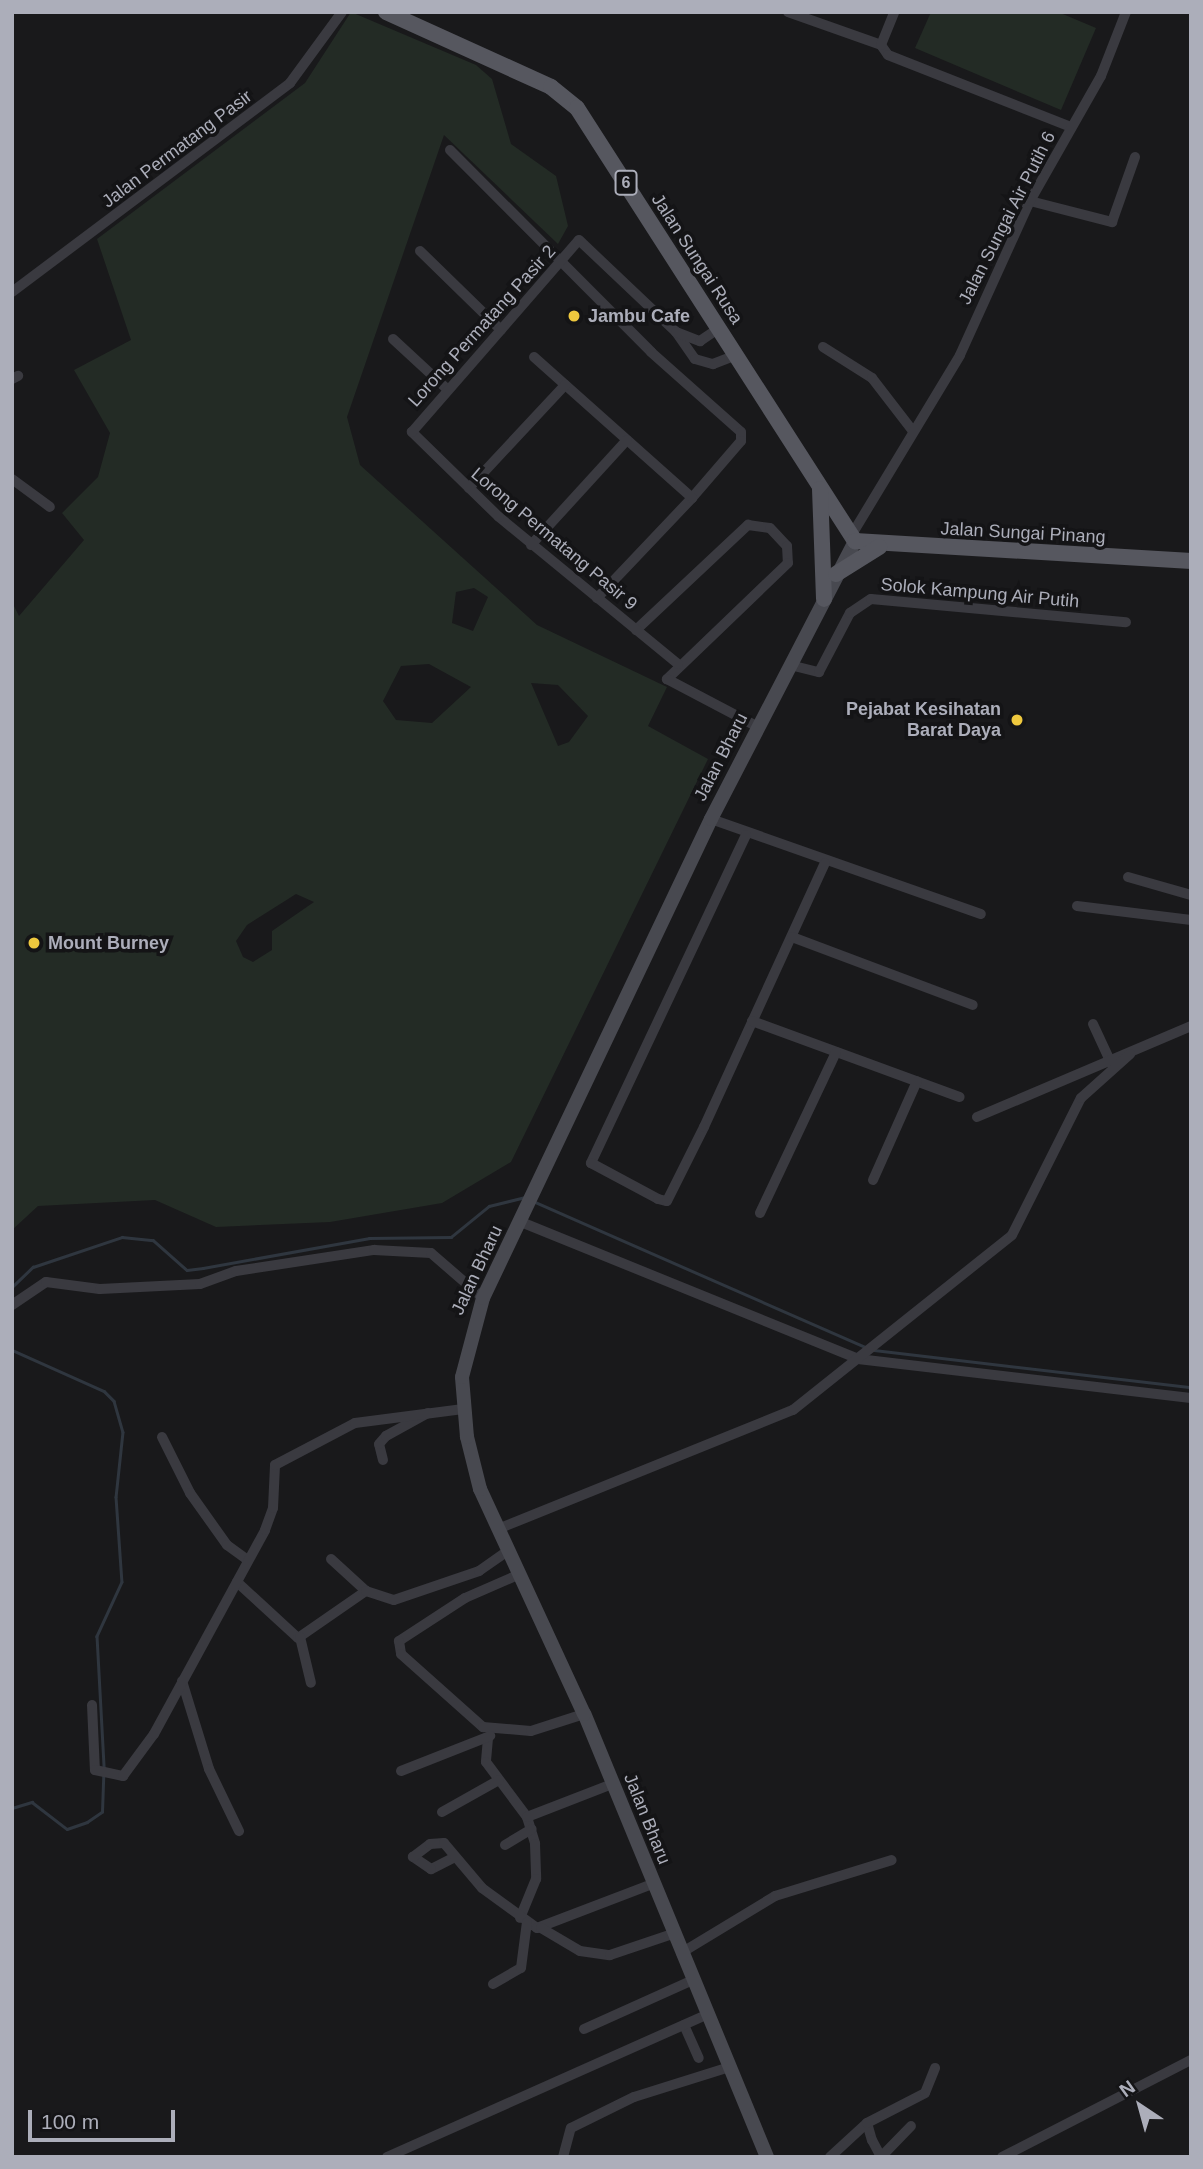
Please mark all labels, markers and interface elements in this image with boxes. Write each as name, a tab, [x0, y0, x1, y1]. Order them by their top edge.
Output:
street label: Jalan Permatang Pasir	[98, 86, 256, 212]
street label: Jalan Sungai Air Putih 6	[954, 128, 1060, 308]
road number: 6	[614, 170, 638, 196]
street label: Jalan Sungai Rusa	[647, 190, 747, 328]
street label: Lorong Permatang Pasir 2	[404, 241, 560, 411]
place label: Jambu Cafe	[588, 305, 690, 327]
marker: Jambu Cafe	[566, 308, 582, 324]
street label: Lorong Permatang Pasir 9	[467, 463, 641, 615]
street label: Jalan Sungai Pinang	[940, 518, 1106, 548]
street label: Solok Kampung Air Putih	[879, 574, 1081, 612]
place label: Pejabat Kesihatan Barat Daya	[846, 699, 1001, 742]
street label: Jalan Bharu	[690, 709, 752, 805]
marker: Pejabat Kesihatan Barat Daya	[1007, 710, 1027, 730]
place label: Mount Burney	[48, 932, 169, 954]
marker: Mount Burney	[26, 935, 42, 951]
street label: Jalan Bharu	[447, 1222, 507, 1318]
street label: Jalan Bharu	[619, 1770, 675, 1868]
north arrow	[1105, 2071, 1175, 2141]
text: N	[1116, 2076, 1139, 2101]
scale bar	[32, 2096, 178, 2140]
text: 100 m	[41, 2110, 99, 2133]

